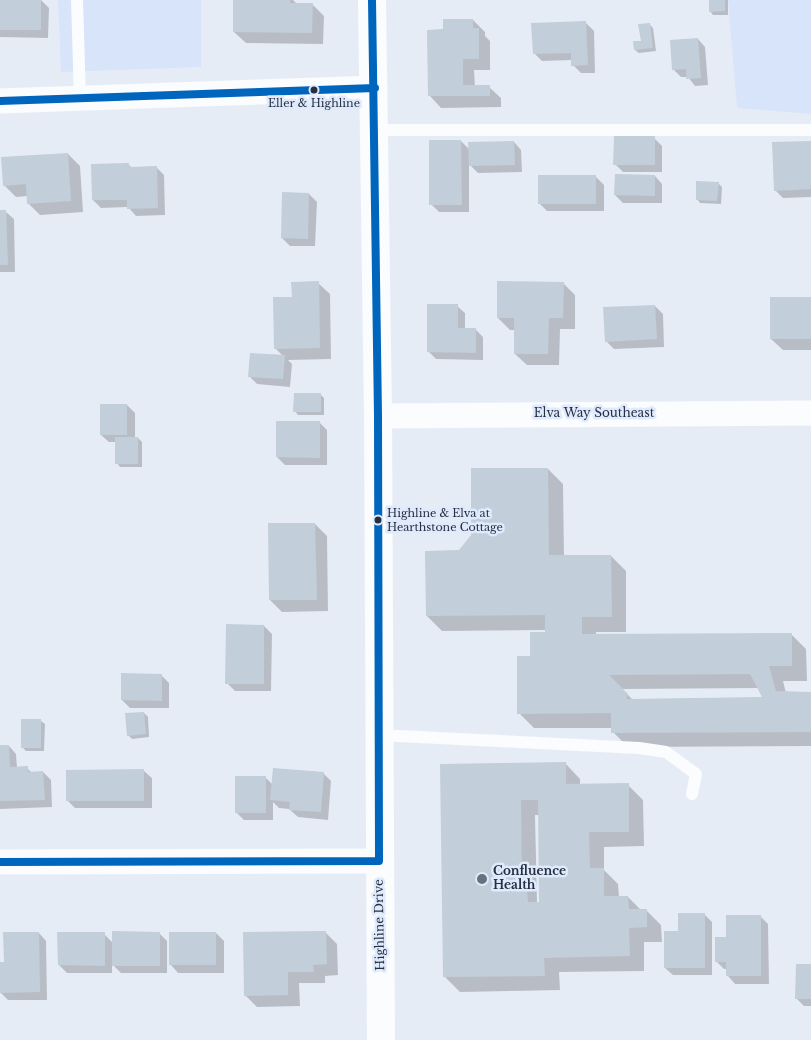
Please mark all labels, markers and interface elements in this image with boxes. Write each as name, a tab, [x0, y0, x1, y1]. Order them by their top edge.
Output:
marker: Eller & Highline	[309, 85, 319, 95]
place label: Eller & Highline	[268, 97, 360, 111]
street label: Elva Way Southeast	[534, 407, 654, 421]
place label: Highline & Elva at Hearthstone Cottage	[387, 507, 503, 533]
marker: Highline & Elva at Hearthstone Cottage	[373, 515, 383, 525]
place label: Confluence Health	[493, 865, 566, 893]
marker: Confluence Health	[475, 872, 489, 886]
street label: Highline Drive	[372, 879, 388, 971]

